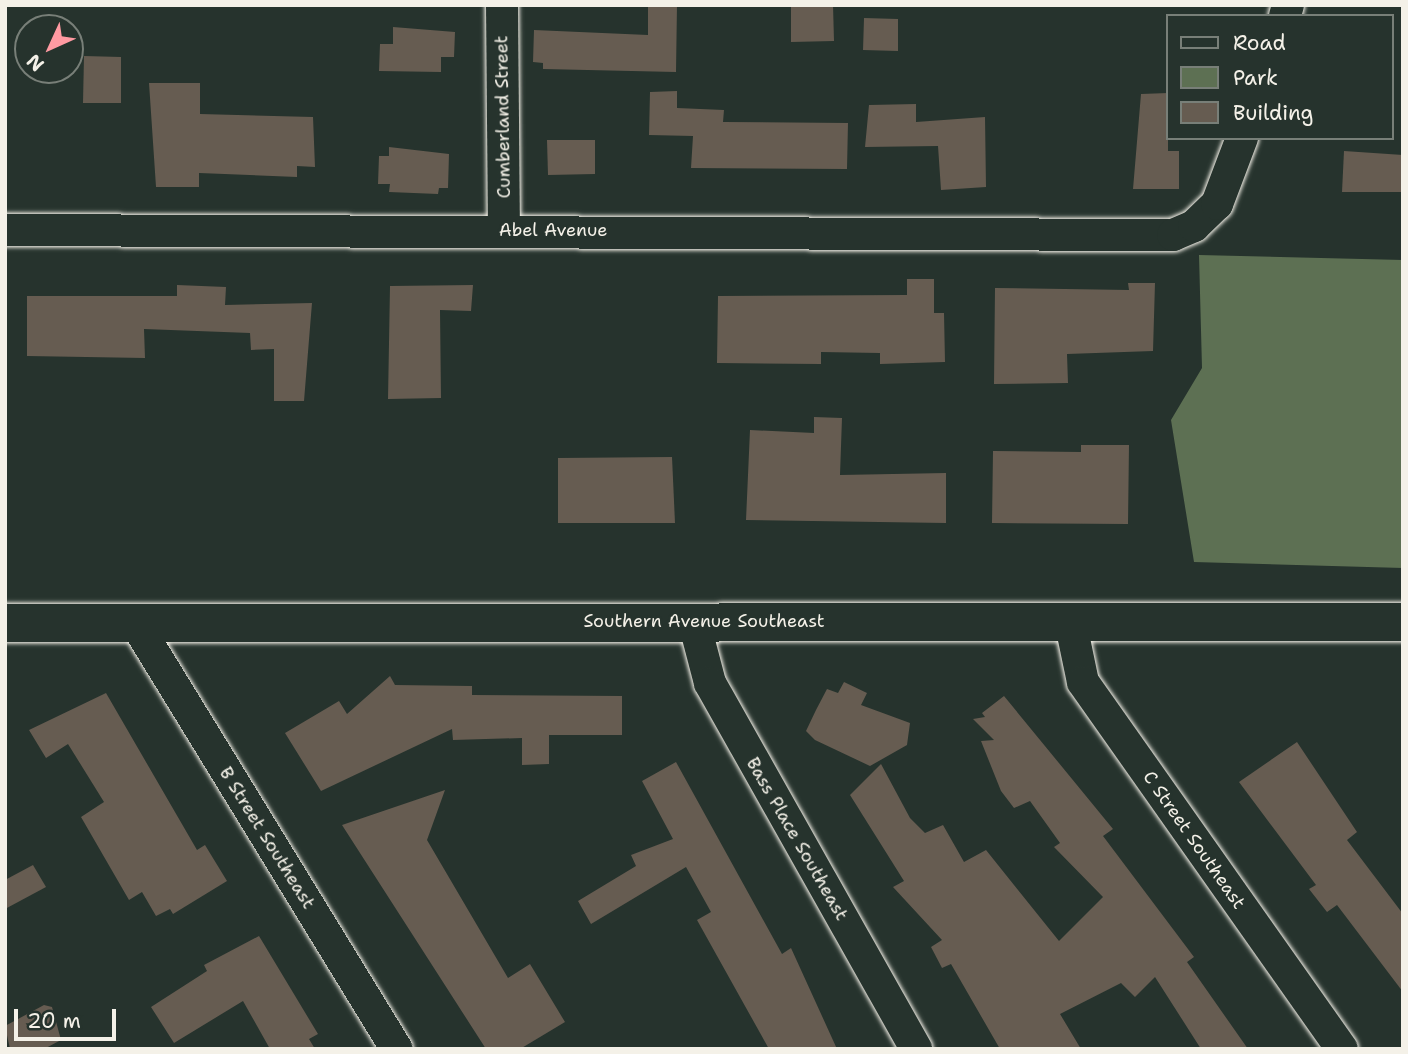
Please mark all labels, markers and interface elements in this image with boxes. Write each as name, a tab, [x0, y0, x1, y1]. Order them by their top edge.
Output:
north arrow	[14, 14, 84, 84]
legend	[1166, 14, 1394, 140]
text: Road	[1233, 29, 1286, 57]
street label: Cumberland Street	[491, 35, 515, 199]
text: N	[21, 49, 49, 77]
text: Park	[1233, 64, 1278, 92]
text: Building	[1233, 99, 1313, 127]
street label: Abel Avenue	[499, 219, 607, 241]
street label: Southern Avenue Southeast	[583, 610, 825, 632]
street label: Bass Place Southeast	[742, 754, 852, 924]
street label: B Street Southeast	[215, 763, 319, 913]
street label: C Street Southeast	[1138, 767, 1250, 913]
scale bar	[18, 995, 119, 1038]
text: 20 m	[27, 1007, 81, 1035]

